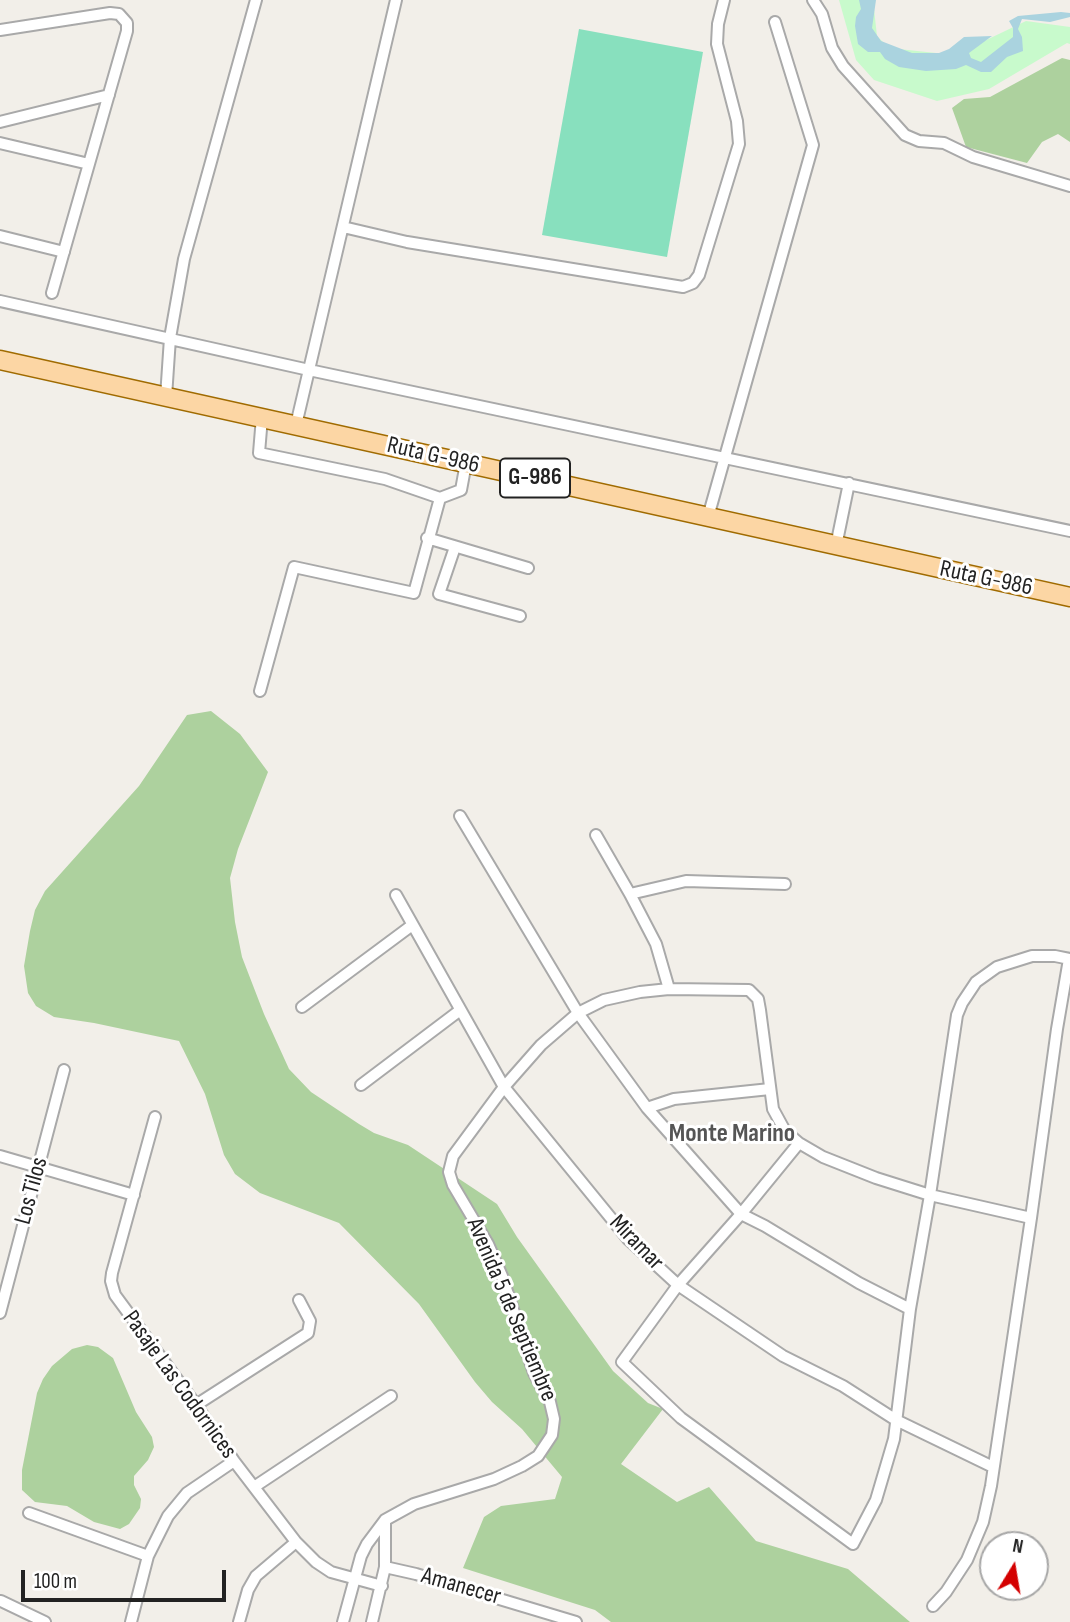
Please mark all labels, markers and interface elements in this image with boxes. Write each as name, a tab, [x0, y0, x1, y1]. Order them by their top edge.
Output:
street label: Ruta G-986	[384, 431, 482, 481]
road number: G-986	[500, 458, 570, 498]
street label: Ruta G-986	[937, 555, 1035, 603]
district label: Monte Marino	[669, 1118, 795, 1150]
street label: Los Tilos	[9, 1154, 55, 1228]
street label: Miramar	[603, 1209, 669, 1277]
street label: Avenida 5 de Septiembre	[459, 1214, 563, 1406]
street label: Pasaje Las Codornices	[116, 1305, 242, 1465]
north arrow	[979, 1531, 1049, 1601]
text: N	[1011, 1535, 1025, 1559]
scale bar	[24, 1556, 229, 1600]
street label: Amanecer	[418, 1562, 504, 1612]
text: 100 m	[34, 1569, 77, 1594]

